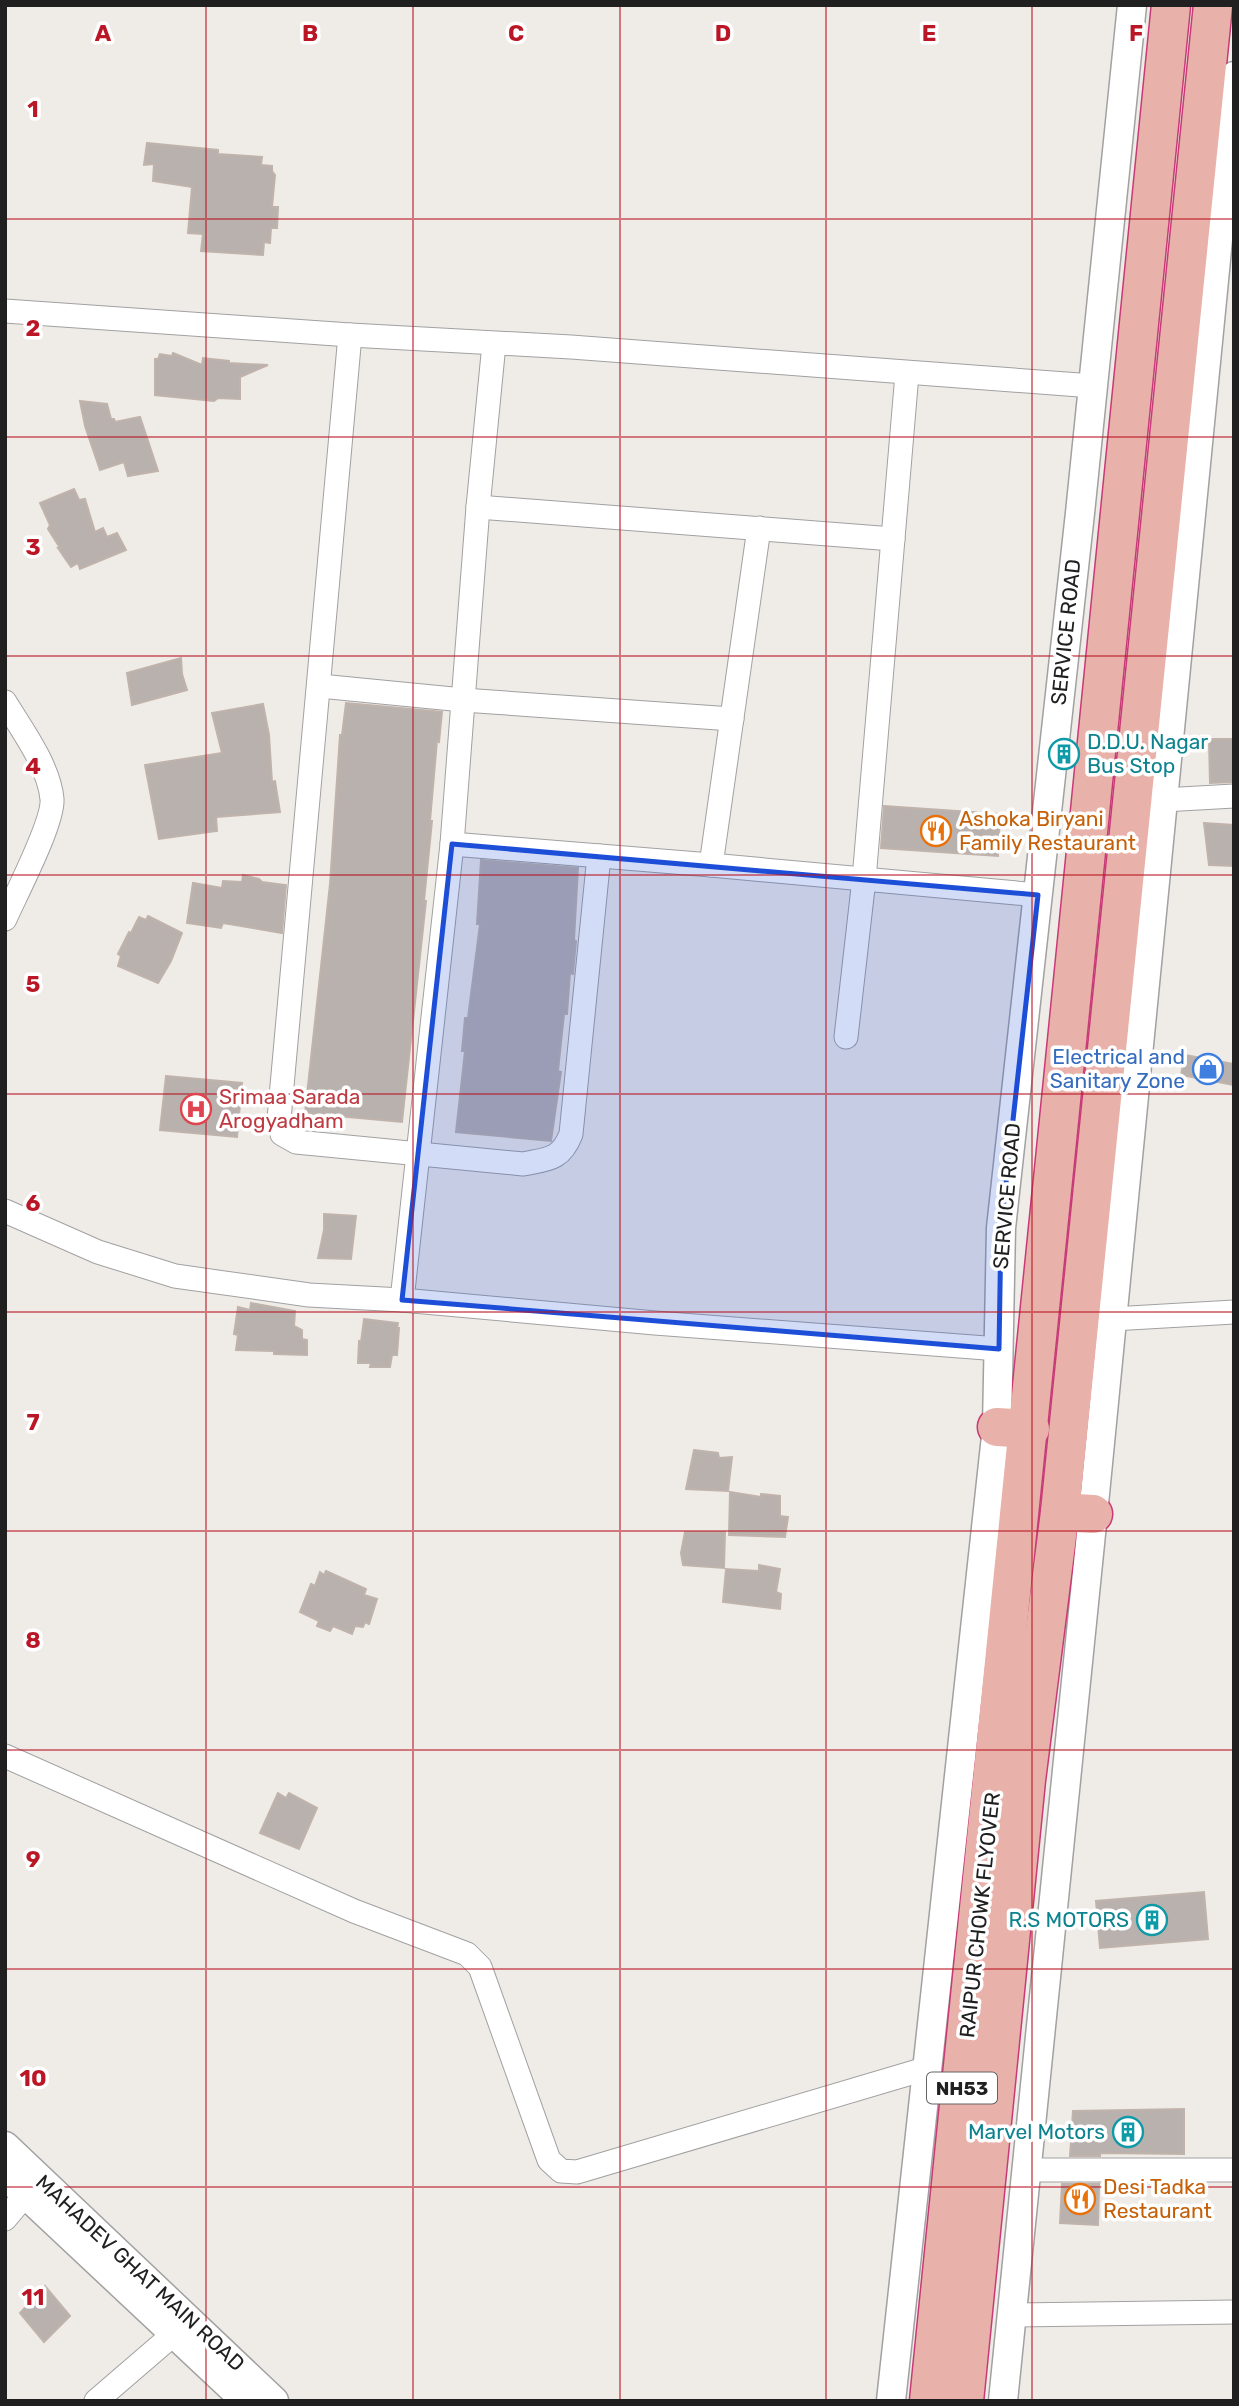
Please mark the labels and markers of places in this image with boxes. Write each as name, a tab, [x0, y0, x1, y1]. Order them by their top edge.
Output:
place label: D.D.U. Nagar Bus Stop	[1087, 729, 1208, 778]
building icon: D.D.U. Nagar Bus Stop	[1047, 737, 1081, 771]
place label: Ashoka Biryani Family Restaurant	[959, 806, 1136, 855]
restaurant icon: Ashoka Biryani Family Restaurant	[919, 814, 953, 848]
place label: Electrical and Sanitary Zone	[1050, 1044, 1185, 1093]
shop icon: Electrical and Sanitary Zone	[1191, 1052, 1225, 1086]
place label: Srimaa Sarada Arogyadham	[219, 1084, 360, 1133]
hospital icon: Srimaa Sarada Arogyadham	[179, 1092, 213, 1126]
building icon: R.S MOTORS	[1135, 1903, 1169, 1937]
place label: R.S MOTORS	[1008, 1907, 1129, 1932]
building icon: Marvel Motors	[1111, 2115, 1145, 2149]
place label: Marvel Motors	[968, 2119, 1105, 2144]
place label: Desi Tadka Restaurant	[1103, 2174, 1212, 2223]
restaurant icon: Desi Tadka Restaurant	[1063, 2182, 1097, 2216]

